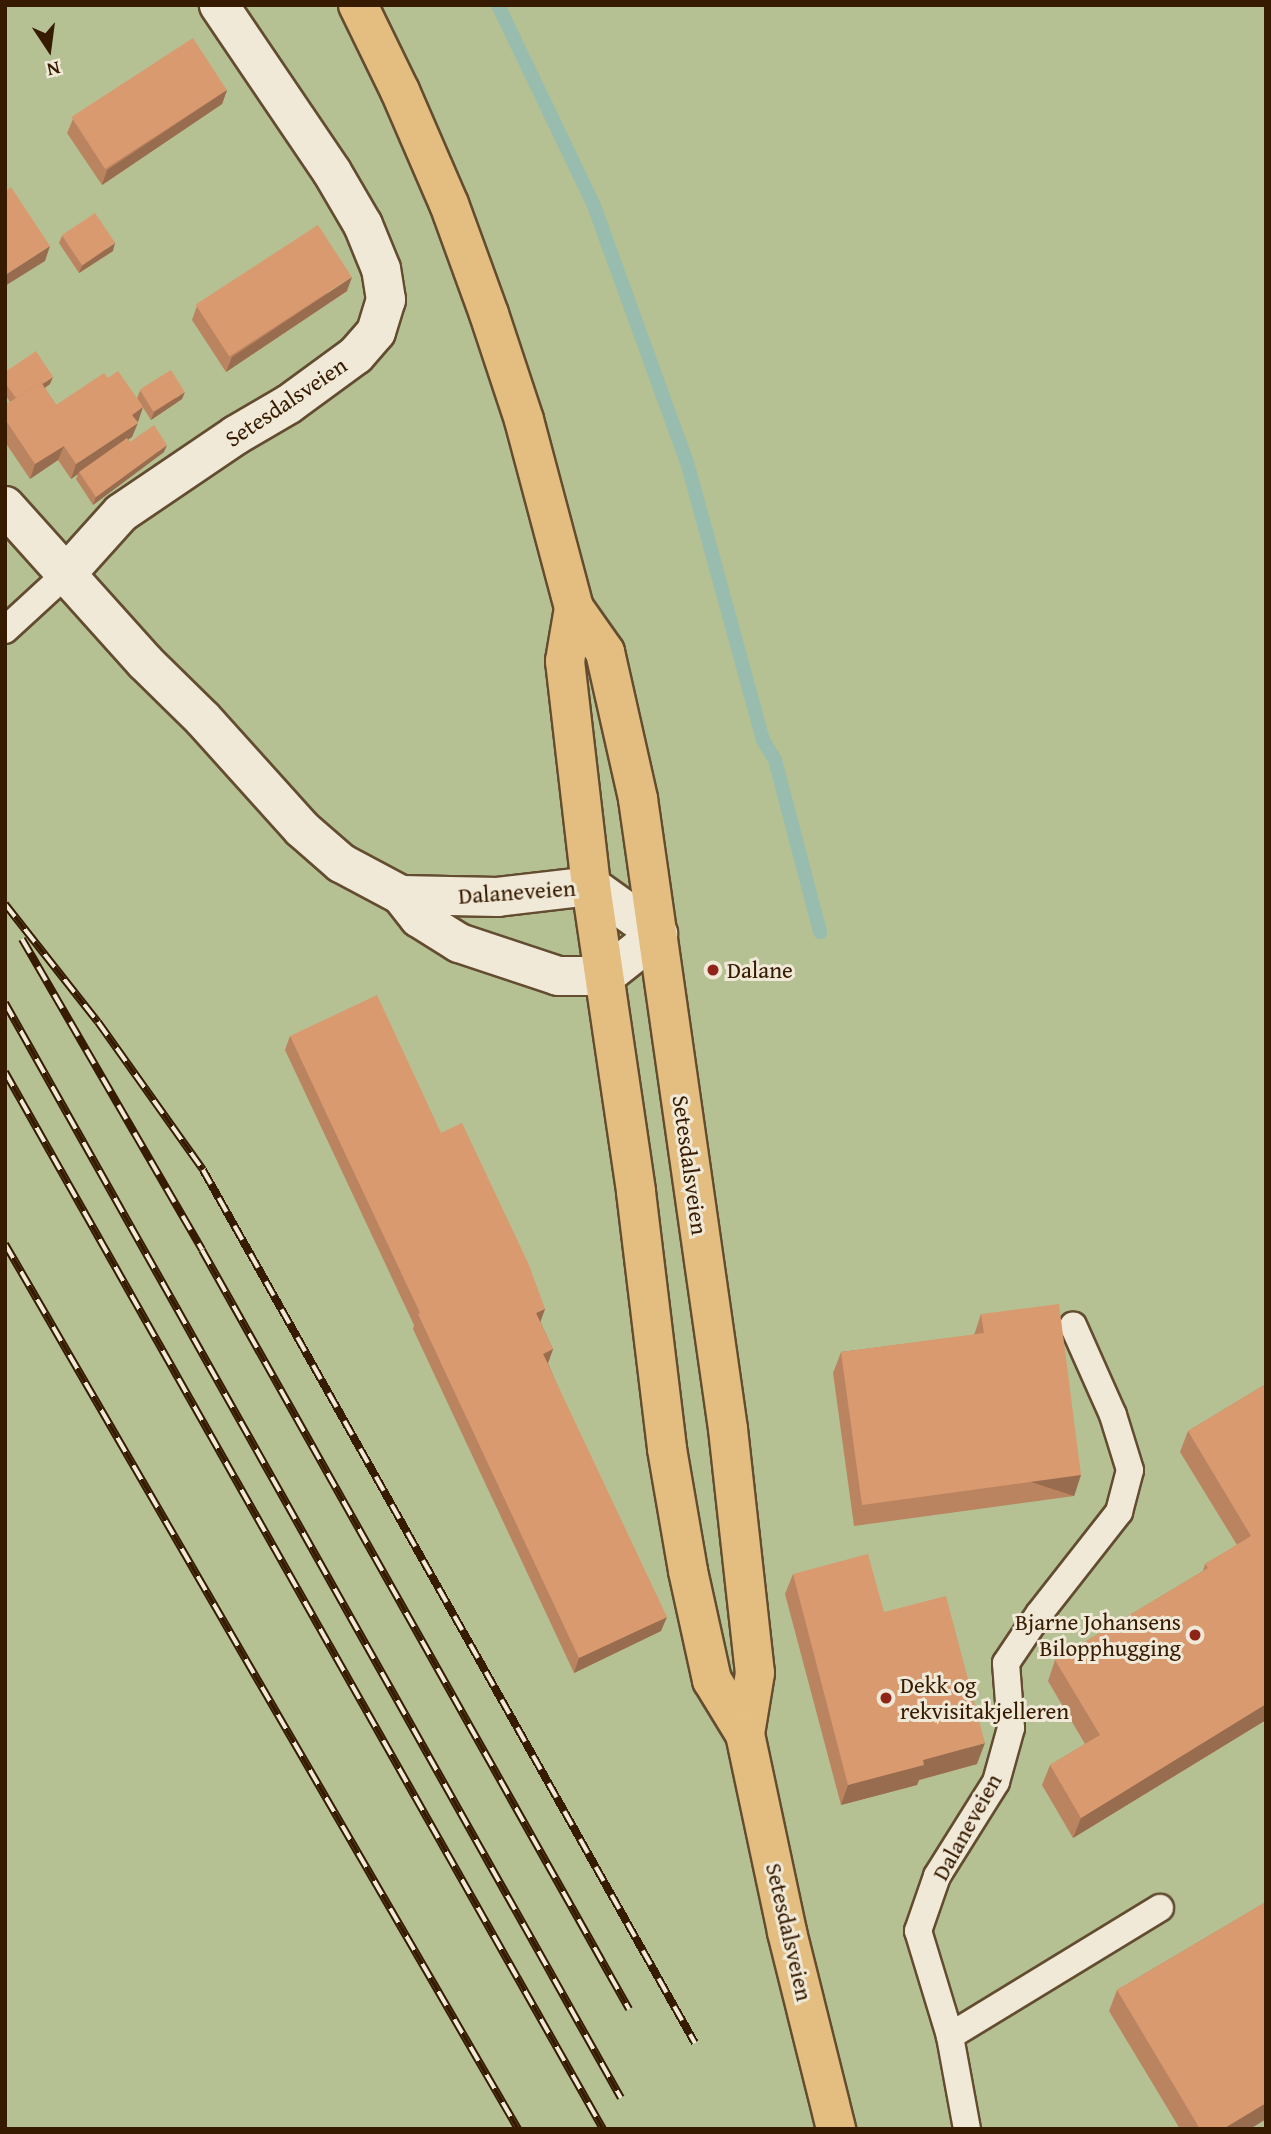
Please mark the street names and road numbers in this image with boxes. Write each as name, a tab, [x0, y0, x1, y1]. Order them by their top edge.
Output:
street label: Setesdalsveien	[220, 351, 352, 453]
street label: Dalaneveien	[457, 874, 577, 910]
street label: Setesdalsveien	[667, 1093, 713, 1237]
street label: Dalaneveien	[926, 1769, 1008, 1885]
street label: Setesdalsveien	[760, 1860, 818, 2004]

